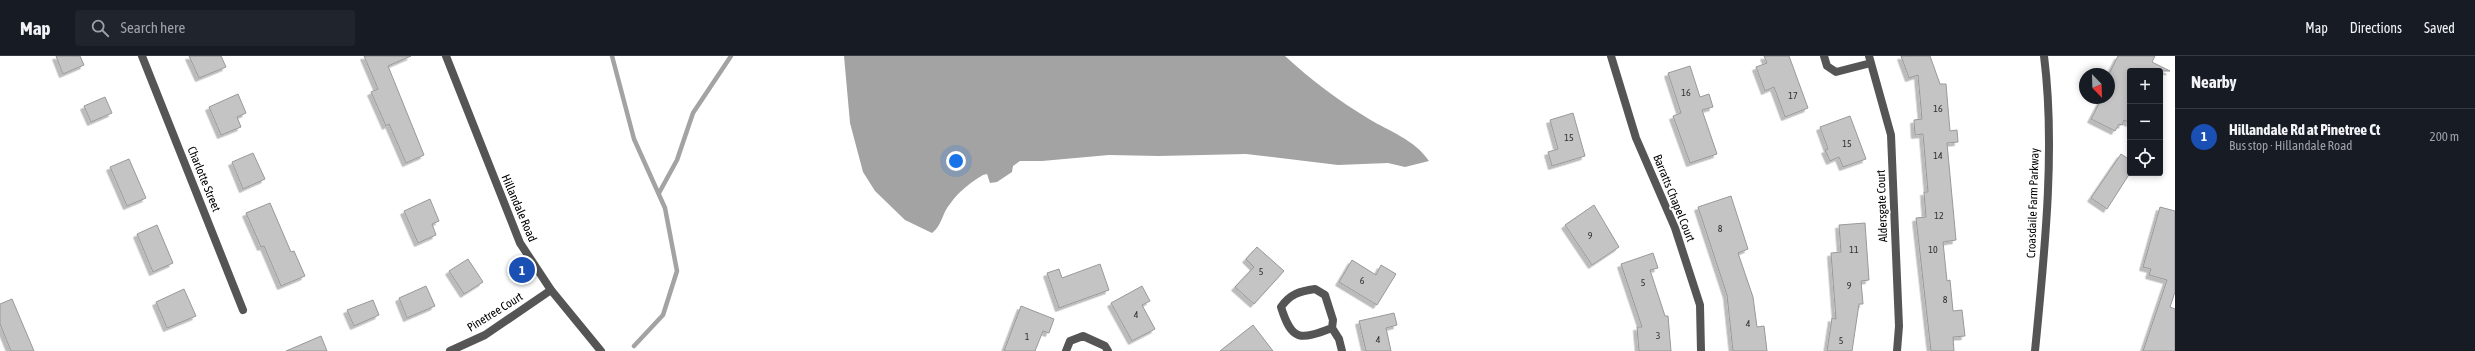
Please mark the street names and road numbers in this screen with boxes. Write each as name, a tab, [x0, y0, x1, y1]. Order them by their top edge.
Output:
street label: Charlotte Street	[185, 144, 224, 214]
street label: Croasdaile Farm Parkway	[2024, 148, 2042, 258]
street label: Barratts Chapel Court	[1650, 152, 1698, 244]
street label: Aldersgate Court	[1874, 169, 1890, 242]
street label: Hillandale Road	[499, 172, 539, 244]
street label: Pinetree Court	[465, 289, 526, 335]

